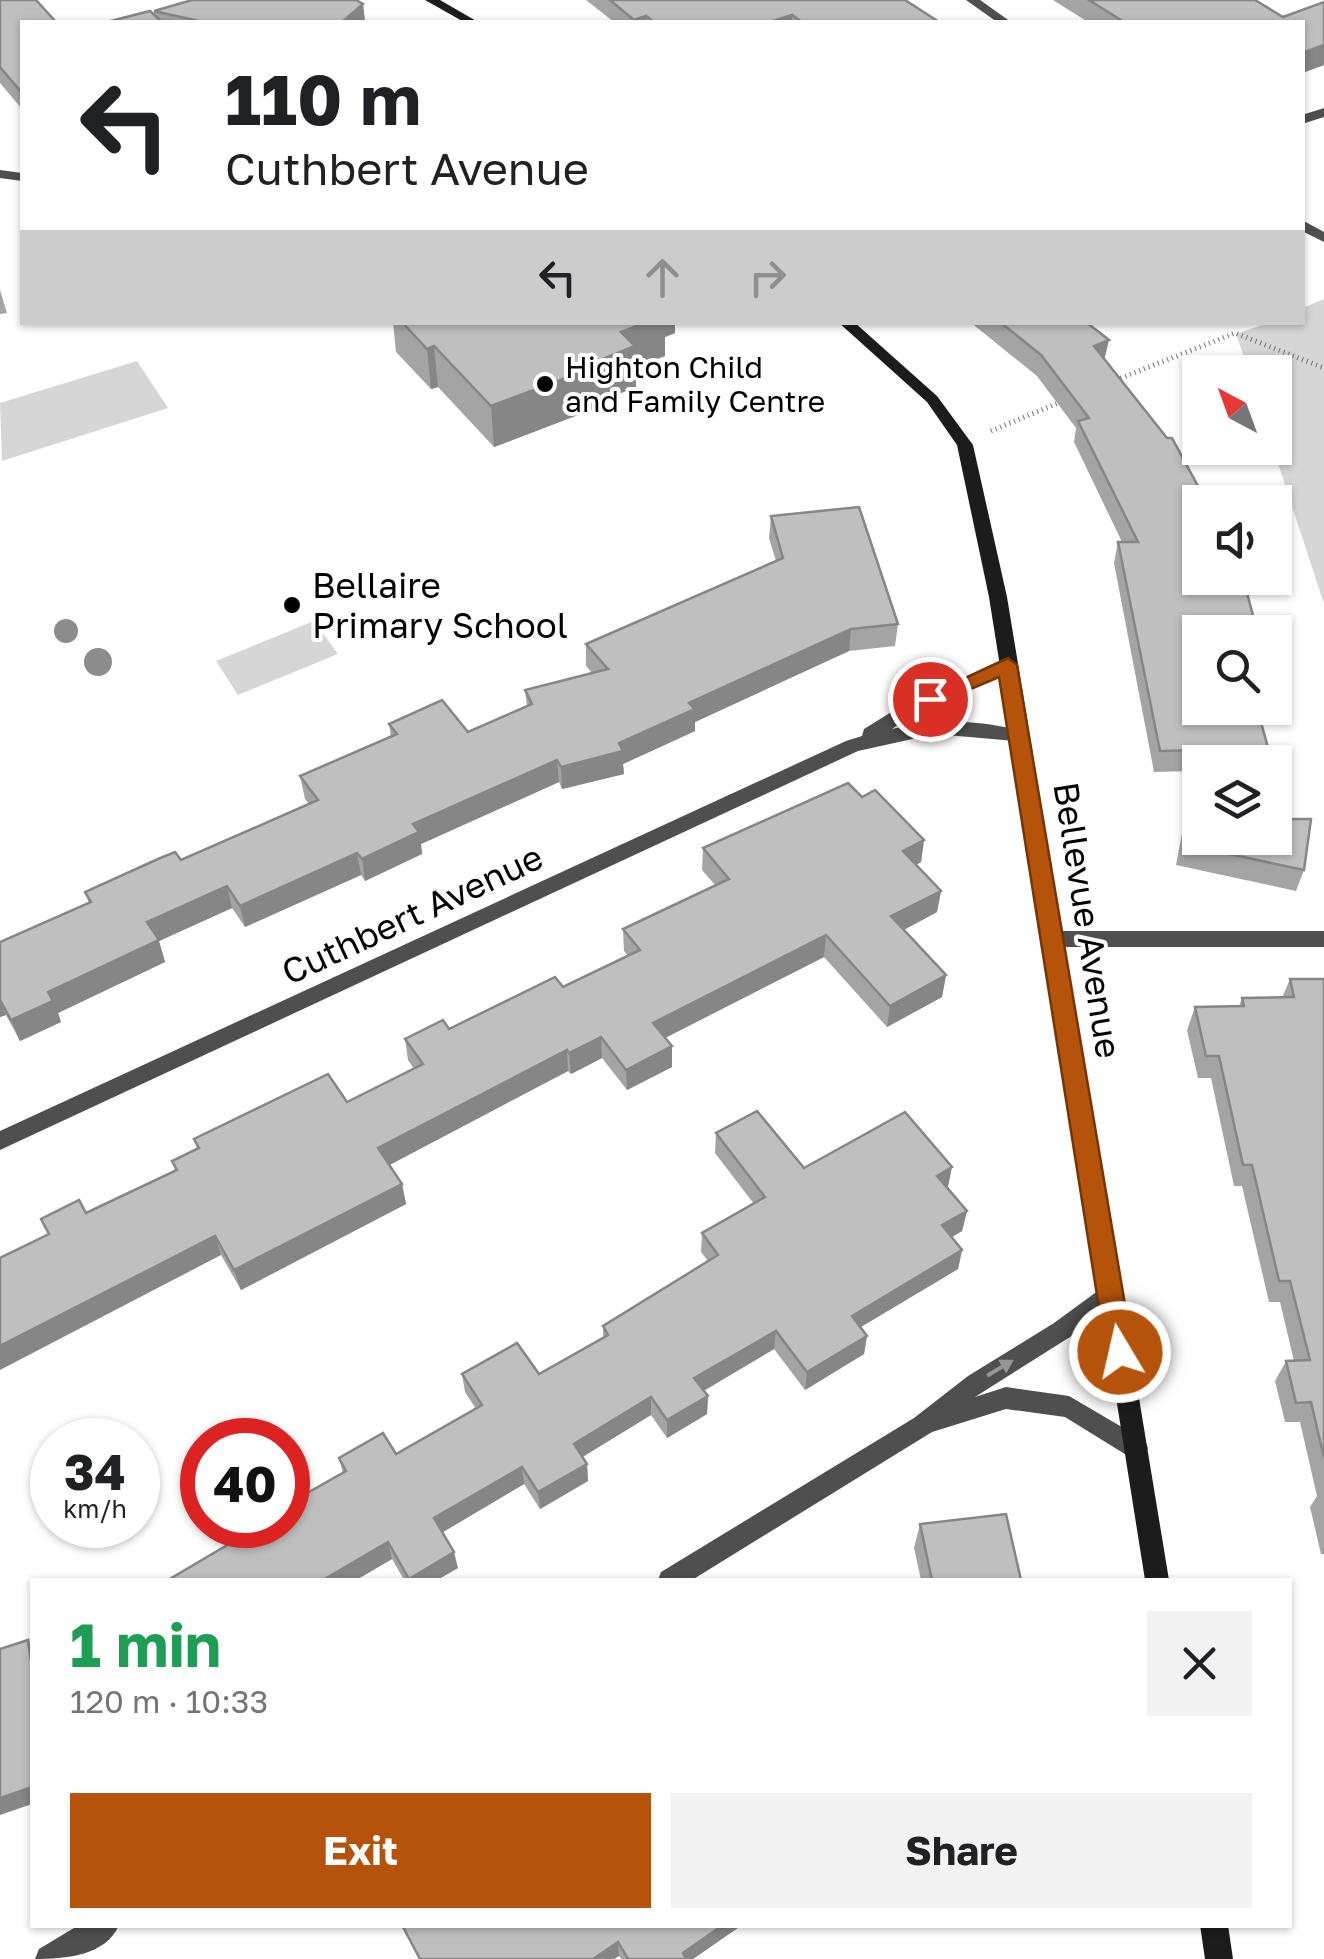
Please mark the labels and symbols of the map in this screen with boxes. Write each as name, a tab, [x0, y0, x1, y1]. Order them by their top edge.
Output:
place label: Highton Child and Family Centre	[565, 349, 825, 419]
north arrow	[1182, 355, 1292, 465]
marker: Highton Child and Family Centre	[534, 373, 556, 395]
place label: Bellaire Primary School	[312, 564, 568, 646]
marker: Bellaire Primary School	[281, 594, 303, 616]
pin	[888, 657, 973, 742]
street label: Bellevue Avenue	[1045, 779, 1131, 1061]
street label: Cuthbert Avenue	[275, 835, 549, 993]
position arrow	[1068, 1300, 1172, 1404]
one-way arrow	[986, 1359, 1014, 1377]
speed limit sign: 40	[180, 1418, 310, 1548]

